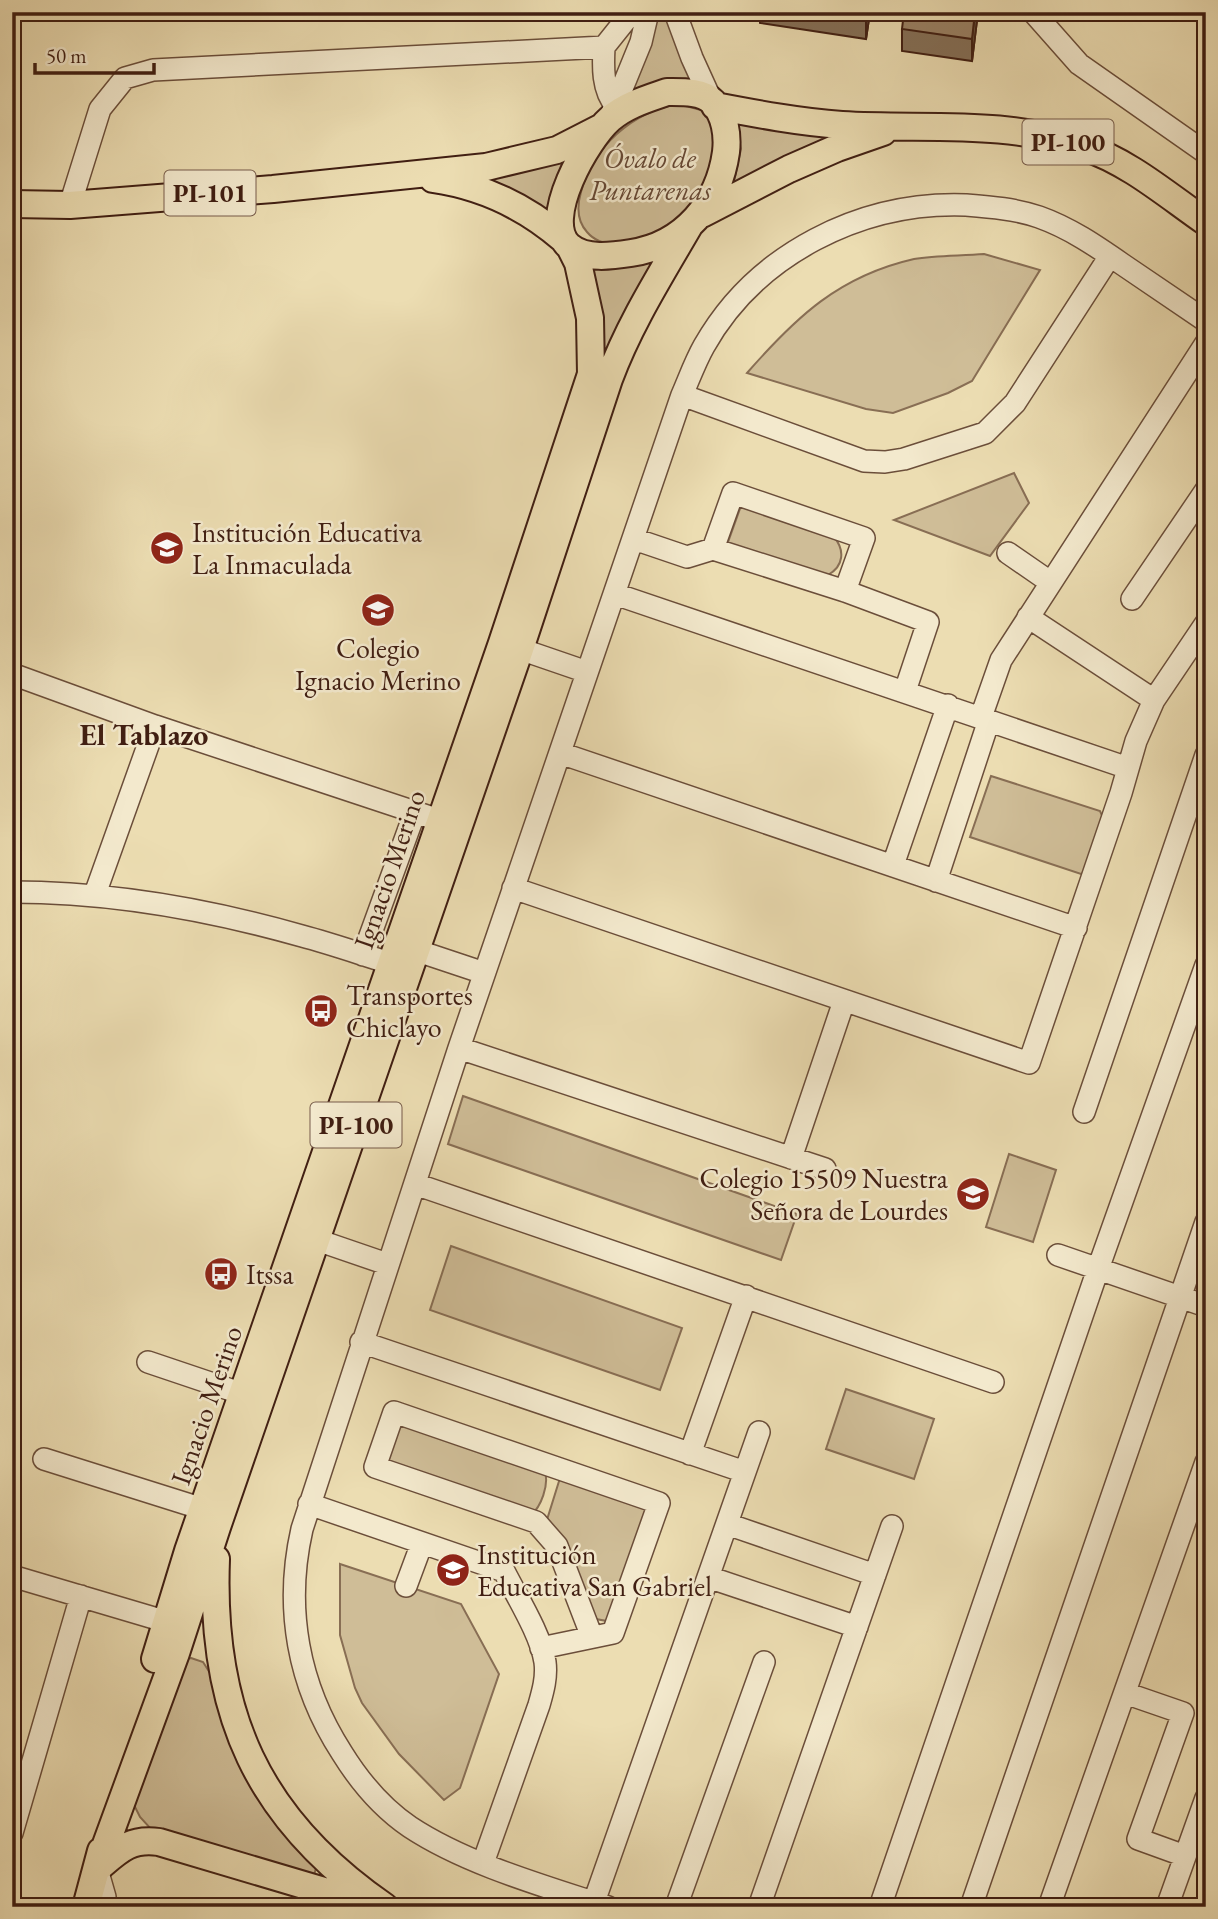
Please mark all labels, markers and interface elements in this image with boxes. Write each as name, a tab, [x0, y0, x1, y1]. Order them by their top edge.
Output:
scale bar	[35, 32, 154, 76]
text: 50 m	[46, 42, 87, 69]
road number: PI-100	[1023, 119, 1114, 164]
park label: Óvalo de Puntarenas	[589, 140, 711, 208]
road number: PI-101	[164, 170, 256, 216]
place label: Institución Educativa La Inmaculada	[192, 514, 423, 582]
school or university icon: Institución Educativa La Inmaculada	[148, 529, 186, 567]
school or university icon: Colegio Ignacio Merino	[359, 591, 397, 629]
place label: Colegio Ignacio Merino	[295, 630, 461, 698]
district label: El Tablazo	[80, 715, 208, 754]
street label: Ignacio Merino	[345, 785, 433, 953]
place label: Transportes Chiclayo	[346, 977, 473, 1045]
bus stop icon: Transportes Chiclayo	[302, 992, 340, 1030]
road number: PI-100	[310, 1102, 402, 1148]
place label: Colegio 15509 Nuestra Señora de Lourdes	[700, 1160, 949, 1228]
school or university icon: Colegio 15509 Nuestra Señora de Lourdes	[954, 1175, 992, 1213]
bus stop icon: Itssa	[202, 1255, 240, 1293]
place label: Itssa	[246, 1256, 294, 1292]
street label: Ignacio Merino	[162, 1321, 250, 1489]
place label: Institución Educativa San Gabriel	[477, 1536, 712, 1604]
school or university icon: Institución Educativa San Gabriel	[434, 1551, 472, 1589]

